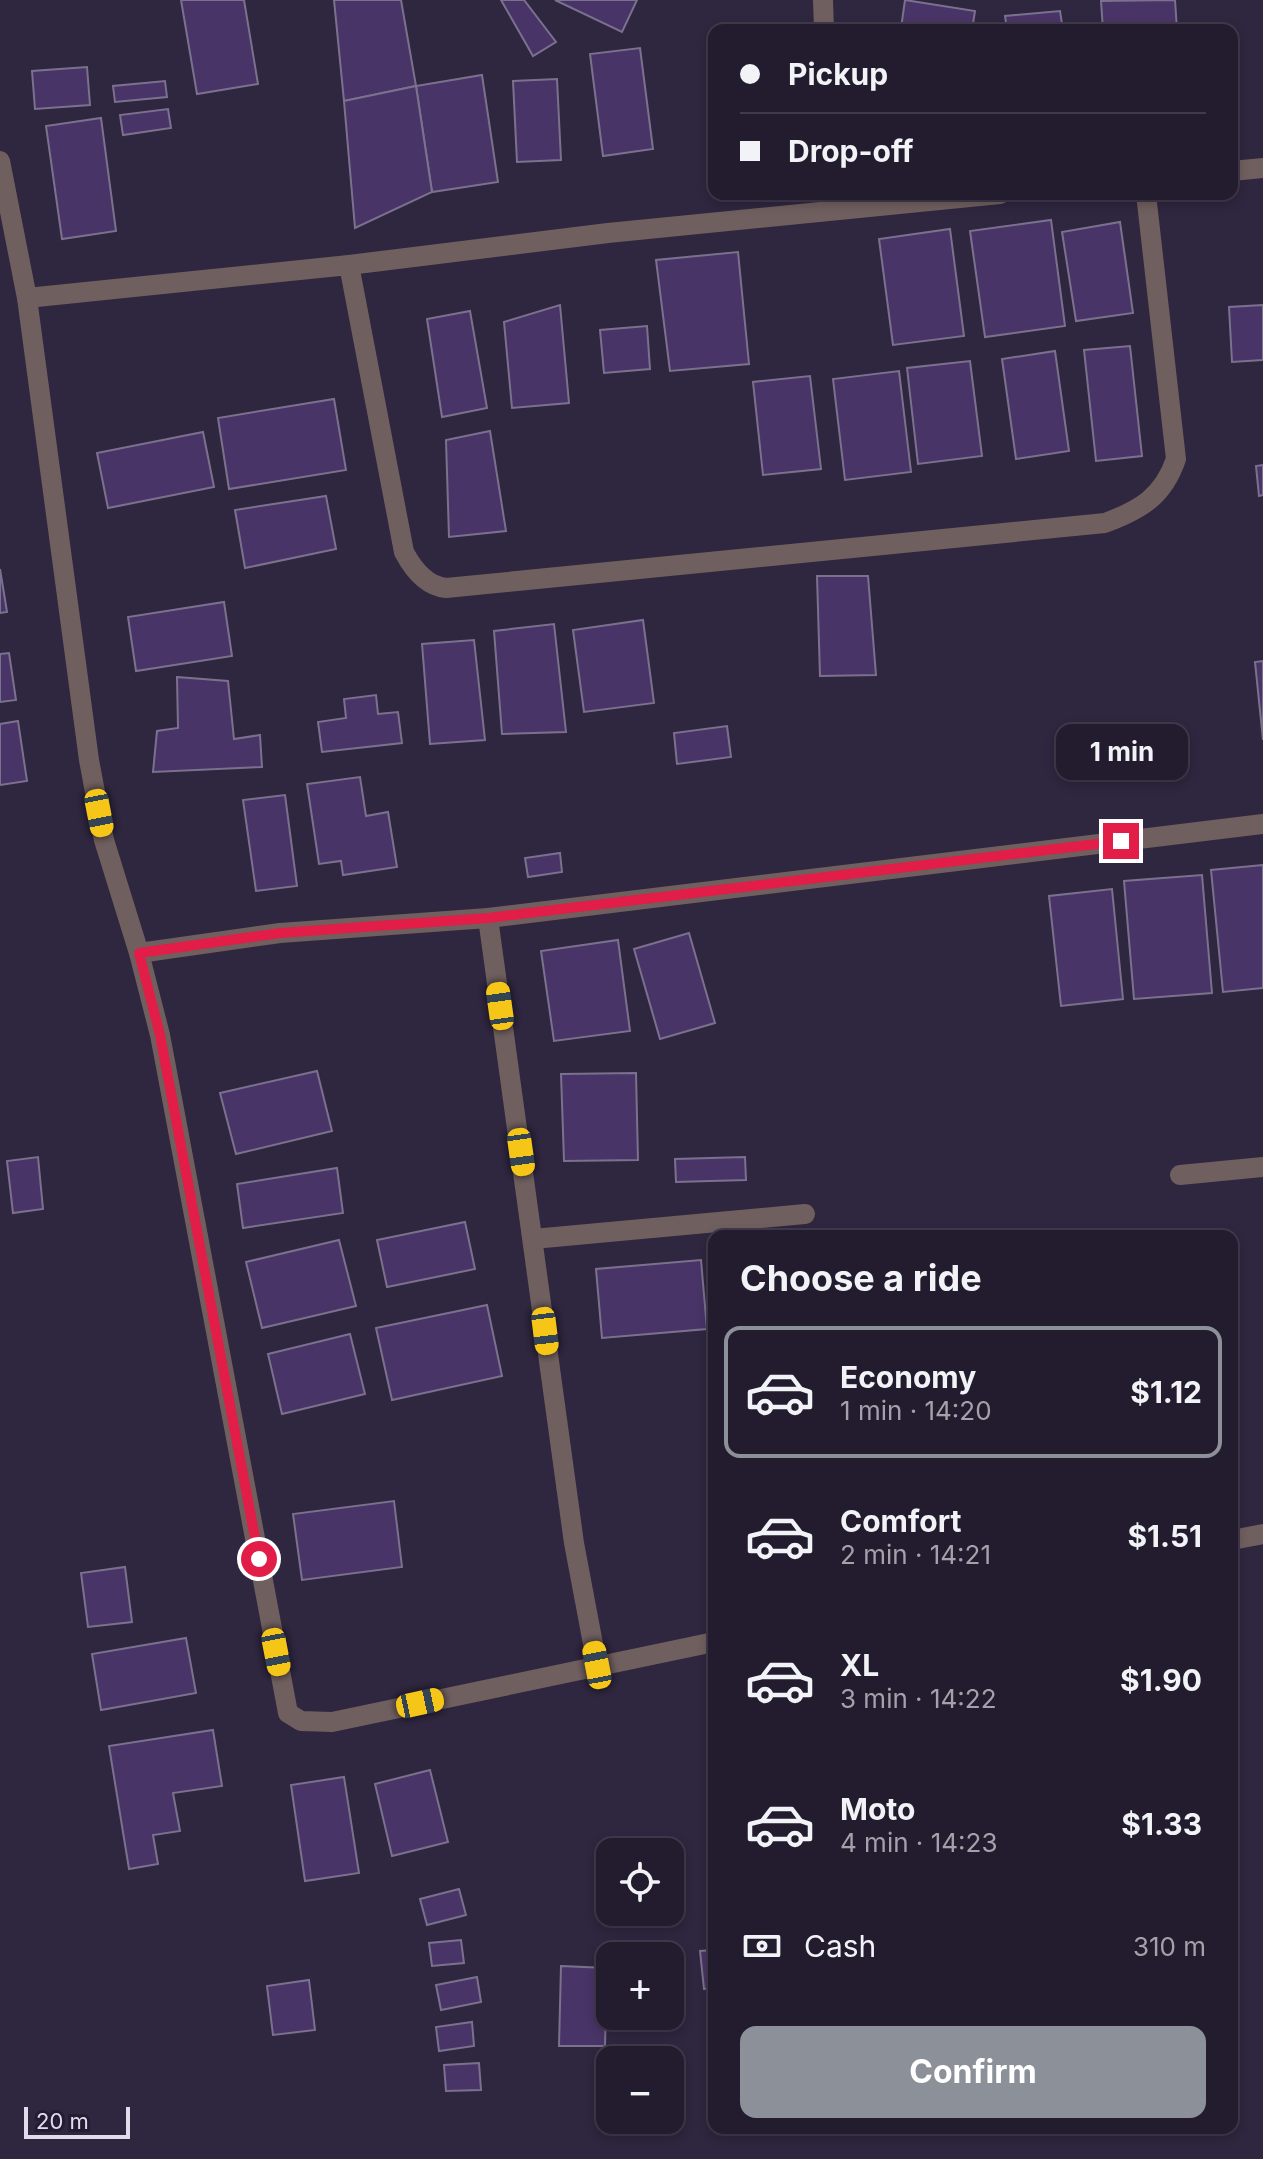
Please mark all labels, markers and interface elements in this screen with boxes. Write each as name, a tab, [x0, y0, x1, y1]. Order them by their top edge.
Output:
text: Pickup	[788, 56, 888, 92]
text: Drop-off	[788, 133, 914, 169]
callout: 1 min	[1055, 725, 1187, 781]
text: 1 min	[1090, 736, 1154, 767]
car	[83, 787, 115, 839]
route end	[1103, 823, 1139, 859]
car	[485, 981, 515, 1031]
car	[506, 1127, 536, 1177]
text: Choose a ride	[740, 1256, 982, 1300]
car	[530, 1306, 560, 1356]
icon: car	[744, 1356, 816, 1428]
text: Economy	[840, 1359, 976, 1395]
text: $1.12	[1130, 1374, 1202, 1410]
text: 1 min · 14:20	[840, 1395, 992, 1426]
icon: car	[744, 1500, 816, 1572]
text: Comfort	[840, 1503, 961, 1539]
text: $1.51	[1127, 1518, 1202, 1554]
text: 2 min · 14:21	[840, 1539, 991, 1570]
route start	[241, 1541, 277, 1577]
car	[260, 1626, 292, 1678]
car	[581, 1639, 613, 1691]
icon: car	[744, 1644, 816, 1716]
text: XL	[840, 1647, 879, 1683]
text: $1.90	[1120, 1662, 1202, 1698]
text: 3 min · 14:22	[840, 1683, 997, 1714]
car	[394, 1686, 446, 1720]
icon: car	[744, 1788, 816, 1860]
text: Moto	[840, 1791, 915, 1827]
text: $1.33	[1121, 1806, 1202, 1842]
text: 4 min · 14:23	[840, 1827, 997, 1858]
map controls	[596, 1838, 684, 2134]
button: locate	[596, 1838, 684, 1926]
icon: cash	[740, 1924, 784, 1968]
text: Cash	[804, 1928, 876, 1964]
text: 310 m	[1133, 1931, 1206, 1962]
button: +	[596, 1942, 684, 2030]
button: Confirm	[740, 2026, 1206, 2118]
button: −	[596, 2046, 684, 2134]
scale bar	[24, 2103, 130, 2139]
text: 20 m	[36, 2108, 89, 2134]

